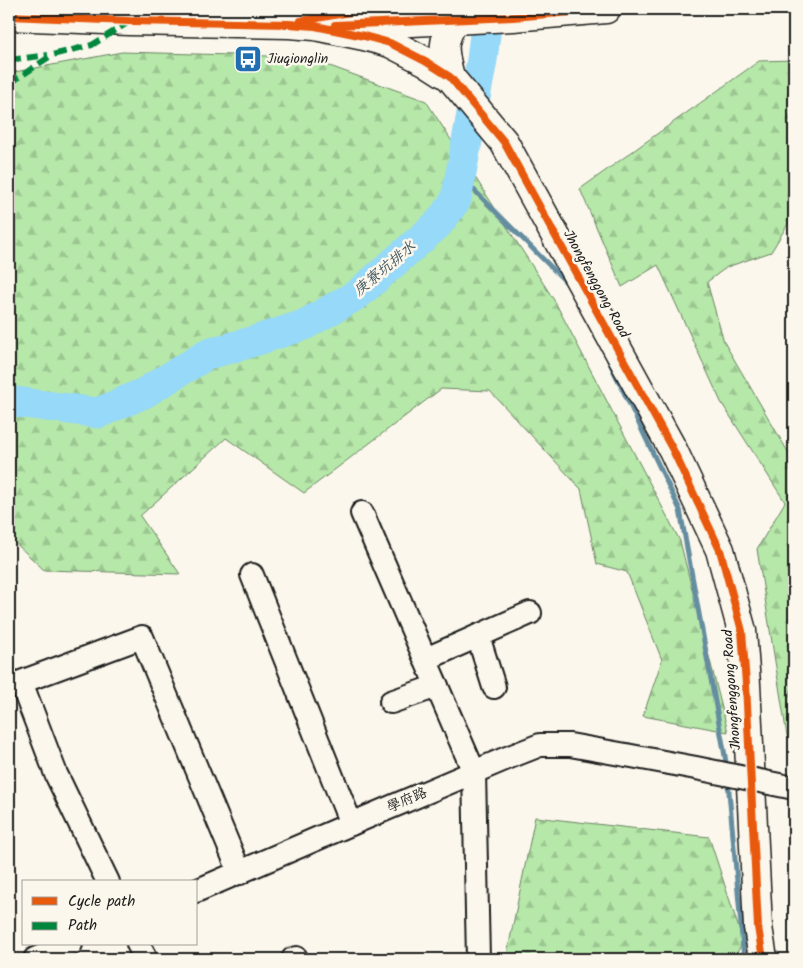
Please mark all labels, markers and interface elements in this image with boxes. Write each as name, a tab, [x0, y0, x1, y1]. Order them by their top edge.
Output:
bus stop icon: Jiuqionglin	[233, 44, 263, 74]
place label: Jiuqionglin	[267, 48, 328, 70]
street label: Jhongfenggong Road	[557, 226, 635, 343]
water label: 庚寮坑排水	[349, 235, 422, 302]
street label: Jhongfenggong Road	[717, 628, 747, 751]
street label: 學府路	[383, 782, 431, 818]
legend	[22, 880, 198, 946]
text: Cycle path	[68, 890, 135, 914]
text: Path	[68, 914, 97, 938]

